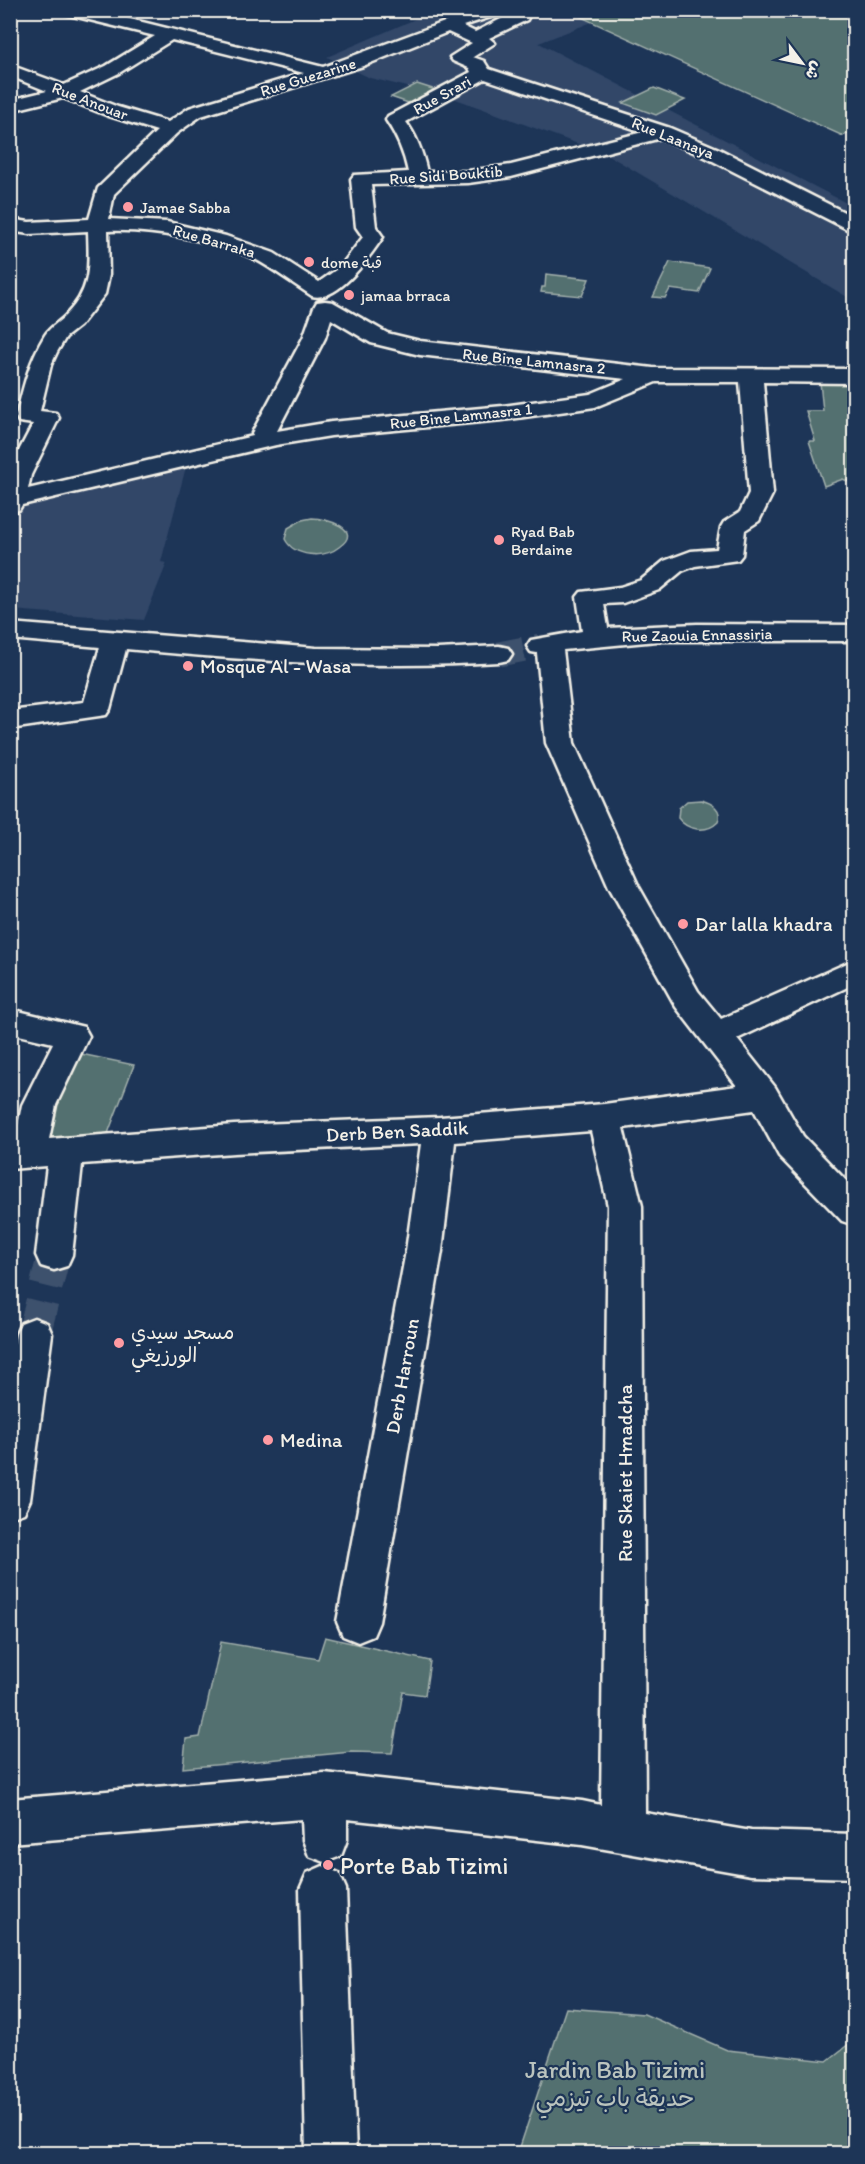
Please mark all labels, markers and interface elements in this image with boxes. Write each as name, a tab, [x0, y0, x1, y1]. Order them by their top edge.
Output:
north arrow	[772, 33, 832, 93]
street label: Rue Guezarine	[258, 53, 358, 101]
text: ش	[802, 58, 827, 83]
street label: Rue Srari	[410, 71, 474, 119]
street label: Rue Anouar	[49, 78, 131, 124]
street label: Rue Laanaya	[629, 113, 718, 163]
street label: Rue Sidi Bouktib	[389, 162, 503, 188]
place label: Jamae Sabba	[140, 198, 230, 217]
marker: Jamae Sabba	[121, 200, 135, 214]
street label: Rue Barraka	[171, 220, 258, 262]
place label: dome قبة	[321, 253, 382, 272]
marker: dome قبة	[302, 255, 316, 269]
place label: jamaa brraca	[360, 286, 451, 305]
marker: jamaa brraca	[342, 288, 356, 302]
street label: Rue Bine Lamnasra 2	[461, 344, 607, 378]
street label: Rue Bine Lamnasra 1	[389, 399, 534, 433]
place label: Ryad Bab Berdaine	[511, 522, 575, 559]
marker: Ryad Bab Berdaine	[492, 533, 506, 547]
street label: Rue Zaouia Ennassiria	[622, 624, 773, 646]
place label: Mosque Al - Wasa	[200, 654, 351, 678]
marker: Mosque Al - Wasa	[181, 659, 195, 673]
place label: Dar lalla khadra	[695, 912, 833, 936]
marker: Dar lalla khadra	[676, 917, 690, 931]
street label: Derb Ben Saddik	[325, 1115, 469, 1147]
street label: Derb Harroun	[380, 1316, 424, 1436]
place label: مسجد سيدي الورزيغي	[131, 1320, 234, 1373]
marker: مسجد سيدي الورزيغي	[112, 1336, 126, 1350]
street label: Rue Skaiet Hmadcha	[613, 1383, 637, 1562]
place label: Medina	[280, 1428, 343, 1452]
marker: Medina	[261, 1433, 275, 1447]
place label: Porte Bab Tizimi	[340, 1851, 508, 1880]
marker: Porte Bab Tizimi	[321, 1858, 335, 1872]
park label: Jardin Bab Tizimi حديقة باب تيزمي	[525, 2055, 705, 2119]

